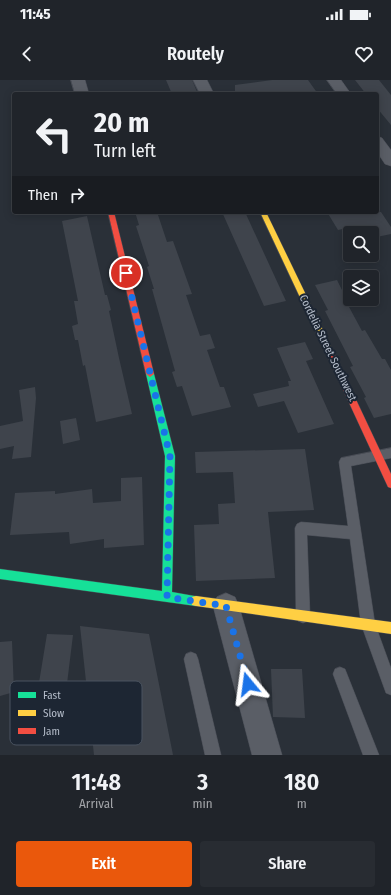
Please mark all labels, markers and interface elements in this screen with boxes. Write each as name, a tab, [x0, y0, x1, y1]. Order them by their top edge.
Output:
text: 11:45	[20, 5, 51, 23]
icon: back	[16, 43, 38, 65]
text: Routely	[167, 43, 224, 65]
icon: heart	[353, 43, 375, 65]
text: 20 m	[94, 106, 149, 139]
icon: left	[28, 108, 80, 160]
text: Turn left	[94, 140, 156, 162]
icon: right	[66, 184, 88, 206]
text: Then	[28, 186, 58, 204]
map controls	[343, 226, 379, 306]
button: search	[343, 226, 379, 262]
pin	[109, 256, 143, 290]
icon: arrive	[115, 262, 137, 284]
button: layers	[343, 270, 379, 306]
street label: Cordelia Street Southwest	[297, 293, 360, 404]
position arrow	[227, 663, 269, 705]
legend	[10, 681, 142, 745]
text: Fast	[43, 689, 61, 702]
text: Slow	[43, 707, 64, 720]
text: Jam	[43, 725, 60, 738]
text: 11:48	[71, 768, 121, 796]
text: 3	[197, 768, 208, 796]
text: 180	[284, 768, 320, 796]
text: Arrival	[79, 796, 113, 811]
text: min	[193, 796, 213, 811]
text: m	[297, 796, 307, 811]
button: Exit	[16, 841, 192, 887]
button: Share	[200, 841, 375, 887]

